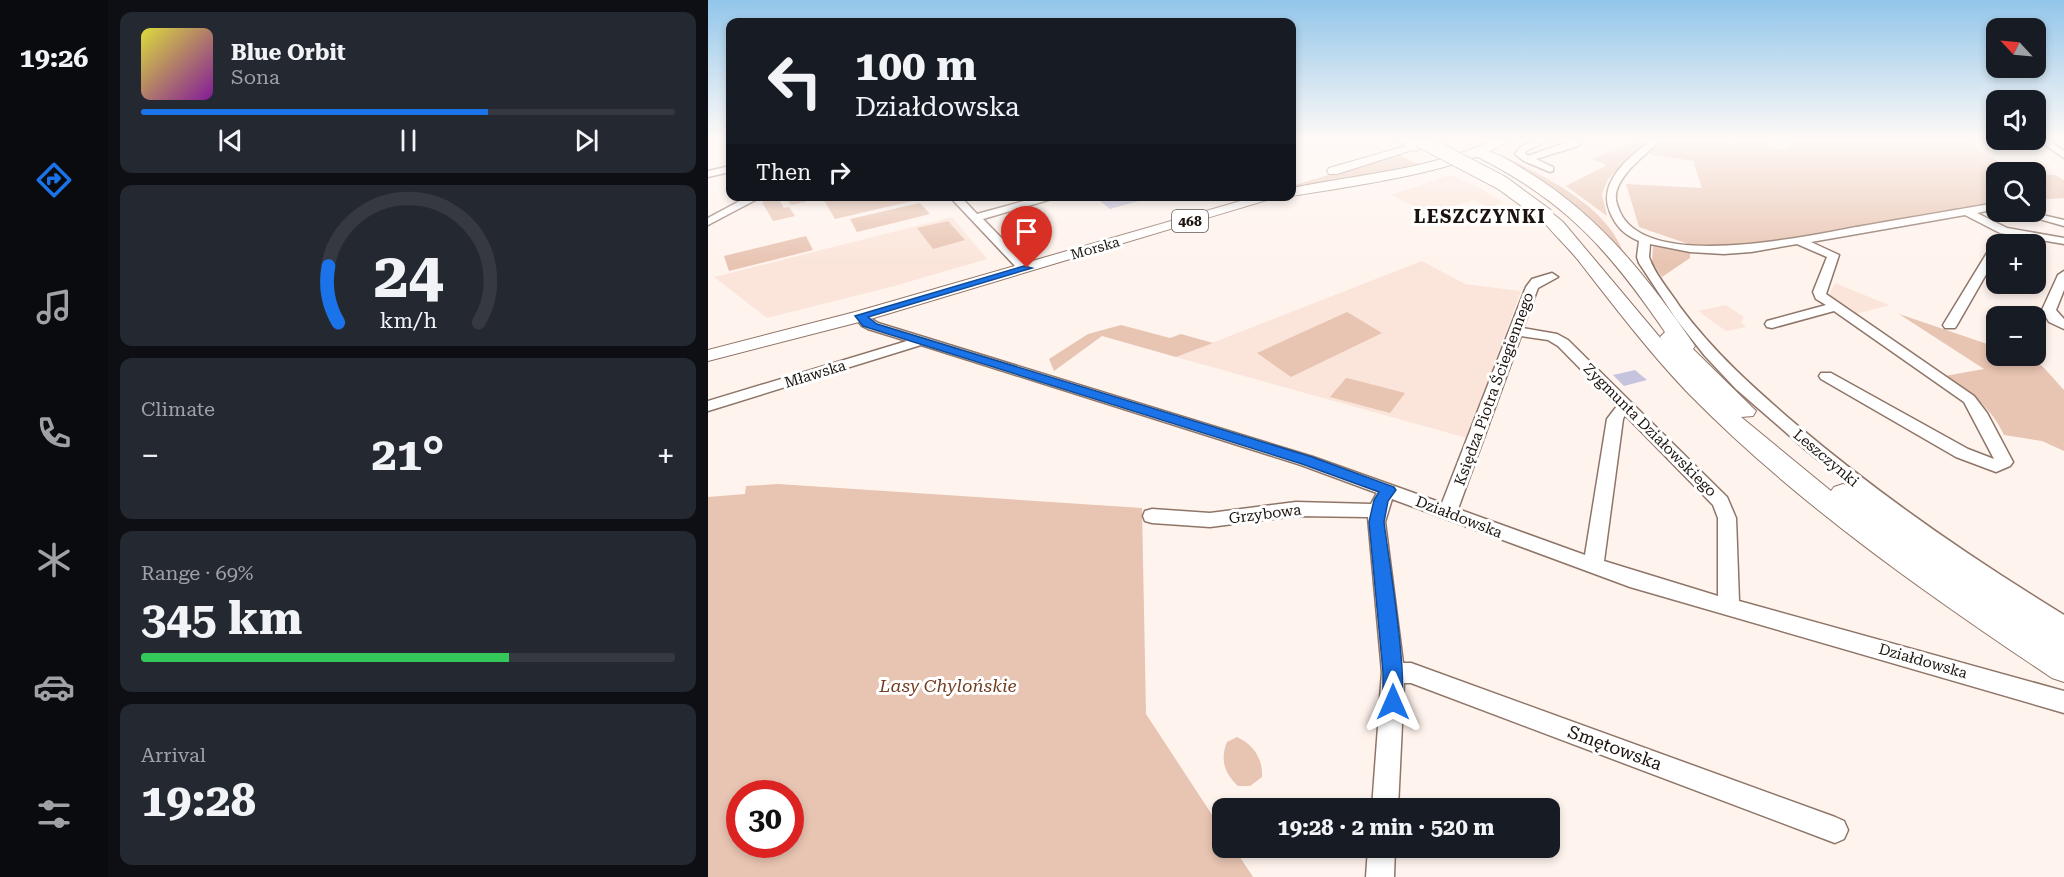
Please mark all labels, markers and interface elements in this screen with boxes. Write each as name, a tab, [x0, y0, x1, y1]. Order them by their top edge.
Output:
north arrow	[1986, 18, 2046, 78]
map controls	[1986, 18, 2046, 366]
text: Blue Orbit	[231, 40, 346, 65]
text: 100 m	[855, 41, 977, 90]
text: 19:26	[20, 42, 88, 74]
icon: left	[756, 42, 834, 120]
text: Sona	[231, 65, 280, 89]
button: sound	[1986, 90, 2046, 150]
text: Działdowska	[855, 91, 1020, 123]
icon: previous	[214, 124, 247, 157]
icon: pause	[392, 124, 425, 157]
icon: next	[570, 124, 603, 157]
icon: right	[823, 156, 856, 189]
icon: directions	[33, 159, 75, 201]
text: Then	[756, 160, 811, 185]
button: search	[1986, 162, 2046, 222]
pin	[1001, 206, 1052, 268]
district label: LESZCZYNKI	[1414, 206, 1546, 227]
road number: 468	[1172, 210, 1208, 232]
icon: arrive	[1010, 215, 1043, 248]
street label: Morska	[1069, 233, 1122, 263]
button: +	[1986, 234, 2046, 294]
text: 24	[373, 239, 443, 312]
icon: music	[33, 286, 75, 328]
street label: Księdza Piotra Ściegiennego	[1450, 290, 1537, 488]
button: −	[1986, 306, 2046, 366]
text: km/h	[379, 308, 437, 333]
street label: Mławska	[782, 356, 848, 392]
street label: Zygmunta Działowskiego	[1580, 360, 1720, 500]
text: Climate	[141, 397, 215, 421]
icon: phone	[33, 412, 75, 454]
street label: Leszczynki	[1790, 425, 1863, 491]
text: 21°	[372, 428, 444, 481]
text: −	[141, 436, 159, 475]
text: +	[657, 436, 675, 475]
street label: Działdowska	[1413, 492, 1505, 542]
street label: Grzybowa	[1228, 501, 1302, 527]
icon: climate	[33, 539, 75, 581]
text: Range · 69%	[141, 561, 253, 585]
text: 345 km	[141, 592, 302, 645]
street label: Działdowska	[1877, 640, 1969, 682]
icon: car	[33, 666, 75, 708]
position arrow	[1361, 670, 1425, 734]
park label: Lasy Chylońskie	[878, 675, 1017, 696]
street label: Smętowska	[1565, 721, 1665, 774]
text: Arrival	[141, 743, 206, 767]
text: 19:28	[141, 774, 256, 827]
speed limit sign: 30	[726, 780, 804, 858]
icon: filters	[33, 793, 75, 835]
text: 19:28 · 2 min · 520 m	[1277, 815, 1495, 840]

